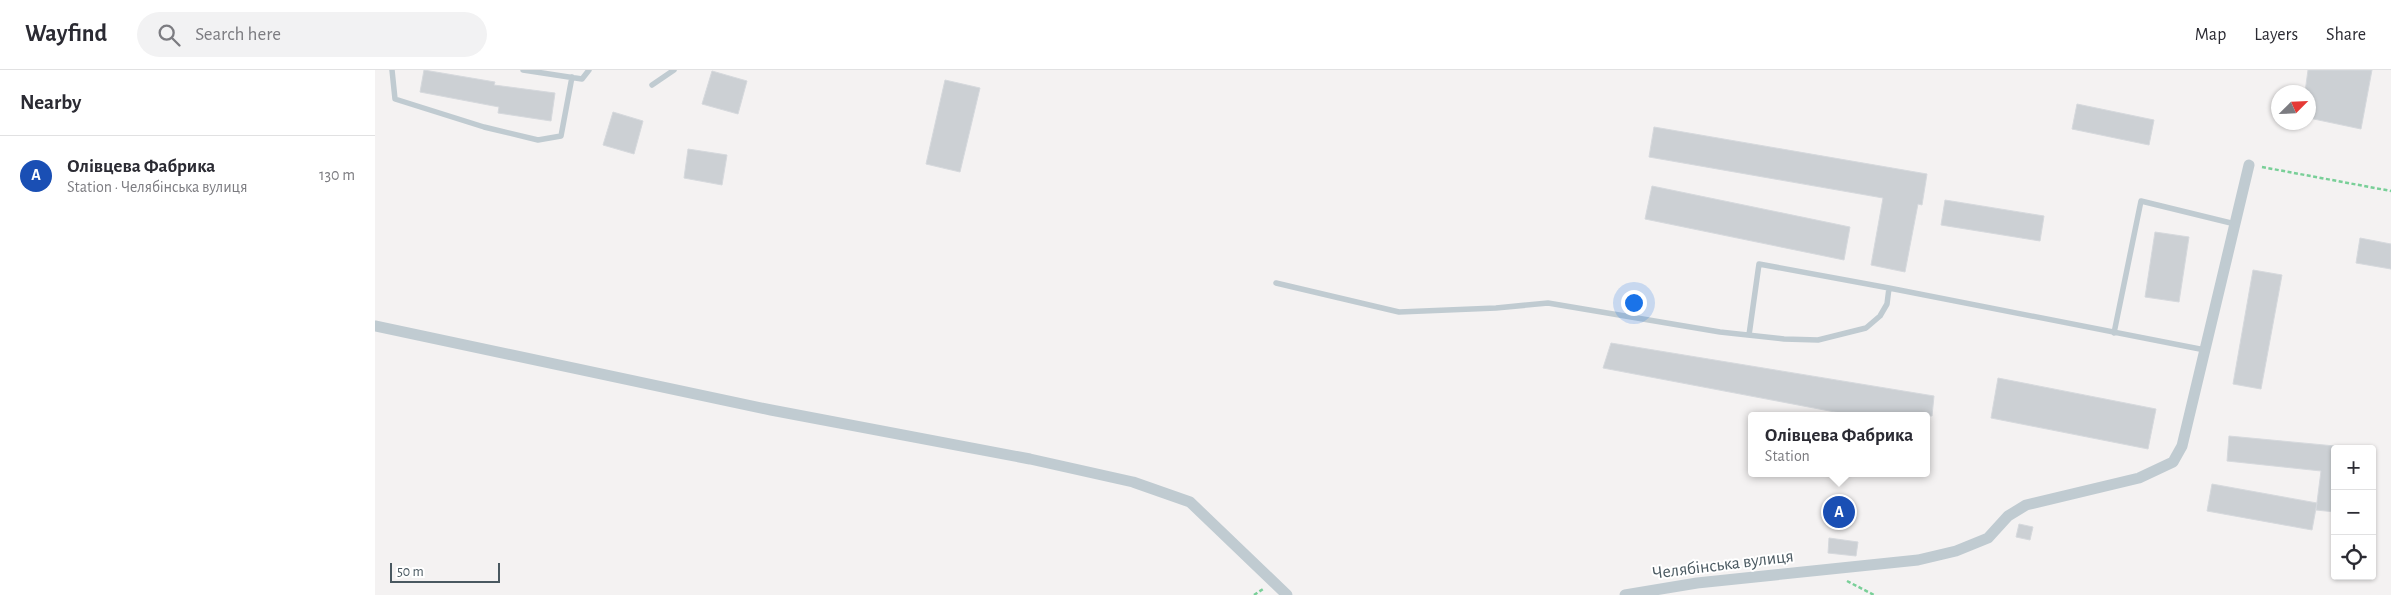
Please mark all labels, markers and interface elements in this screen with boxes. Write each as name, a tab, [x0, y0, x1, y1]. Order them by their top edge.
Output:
search box	[137, 12, 487, 57]
icon: search	[155, 21, 183, 49]
text: Wayfind	[25, 22, 107, 46]
text: Search here	[195, 25, 281, 44]
text: Map	[2195, 26, 2226, 44]
text: Layers	[2254, 26, 2298, 44]
text: Share	[2326, 26, 2366, 44]
north arrow	[2271, 85, 2316, 130]
text: Nearby	[20, 92, 81, 113]
text: Олівцева Фабрика	[67, 157, 215, 176]
text: A	[31, 167, 41, 183]
text: 130 m	[319, 167, 355, 183]
text: Station · Челябінська вулиця	[67, 179, 247, 195]
your location	[1621, 290, 1647, 316]
popup	[1748, 412, 1930, 477]
text: Олівцева Фабрика	[1765, 426, 1913, 445]
map controls	[2331, 445, 2376, 580]
button: +	[2331, 445, 2376, 490]
text: Station	[1765, 448, 1810, 464]
button: −	[2331, 490, 2376, 535]
pin: A	[1823, 493, 1855, 531]
button: locate	[2331, 535, 2376, 580]
street label: Челябінська вулиця	[1651, 546, 1795, 583]
scale bar	[390, 560, 500, 583]
text: 50 m	[397, 565, 424, 579]

